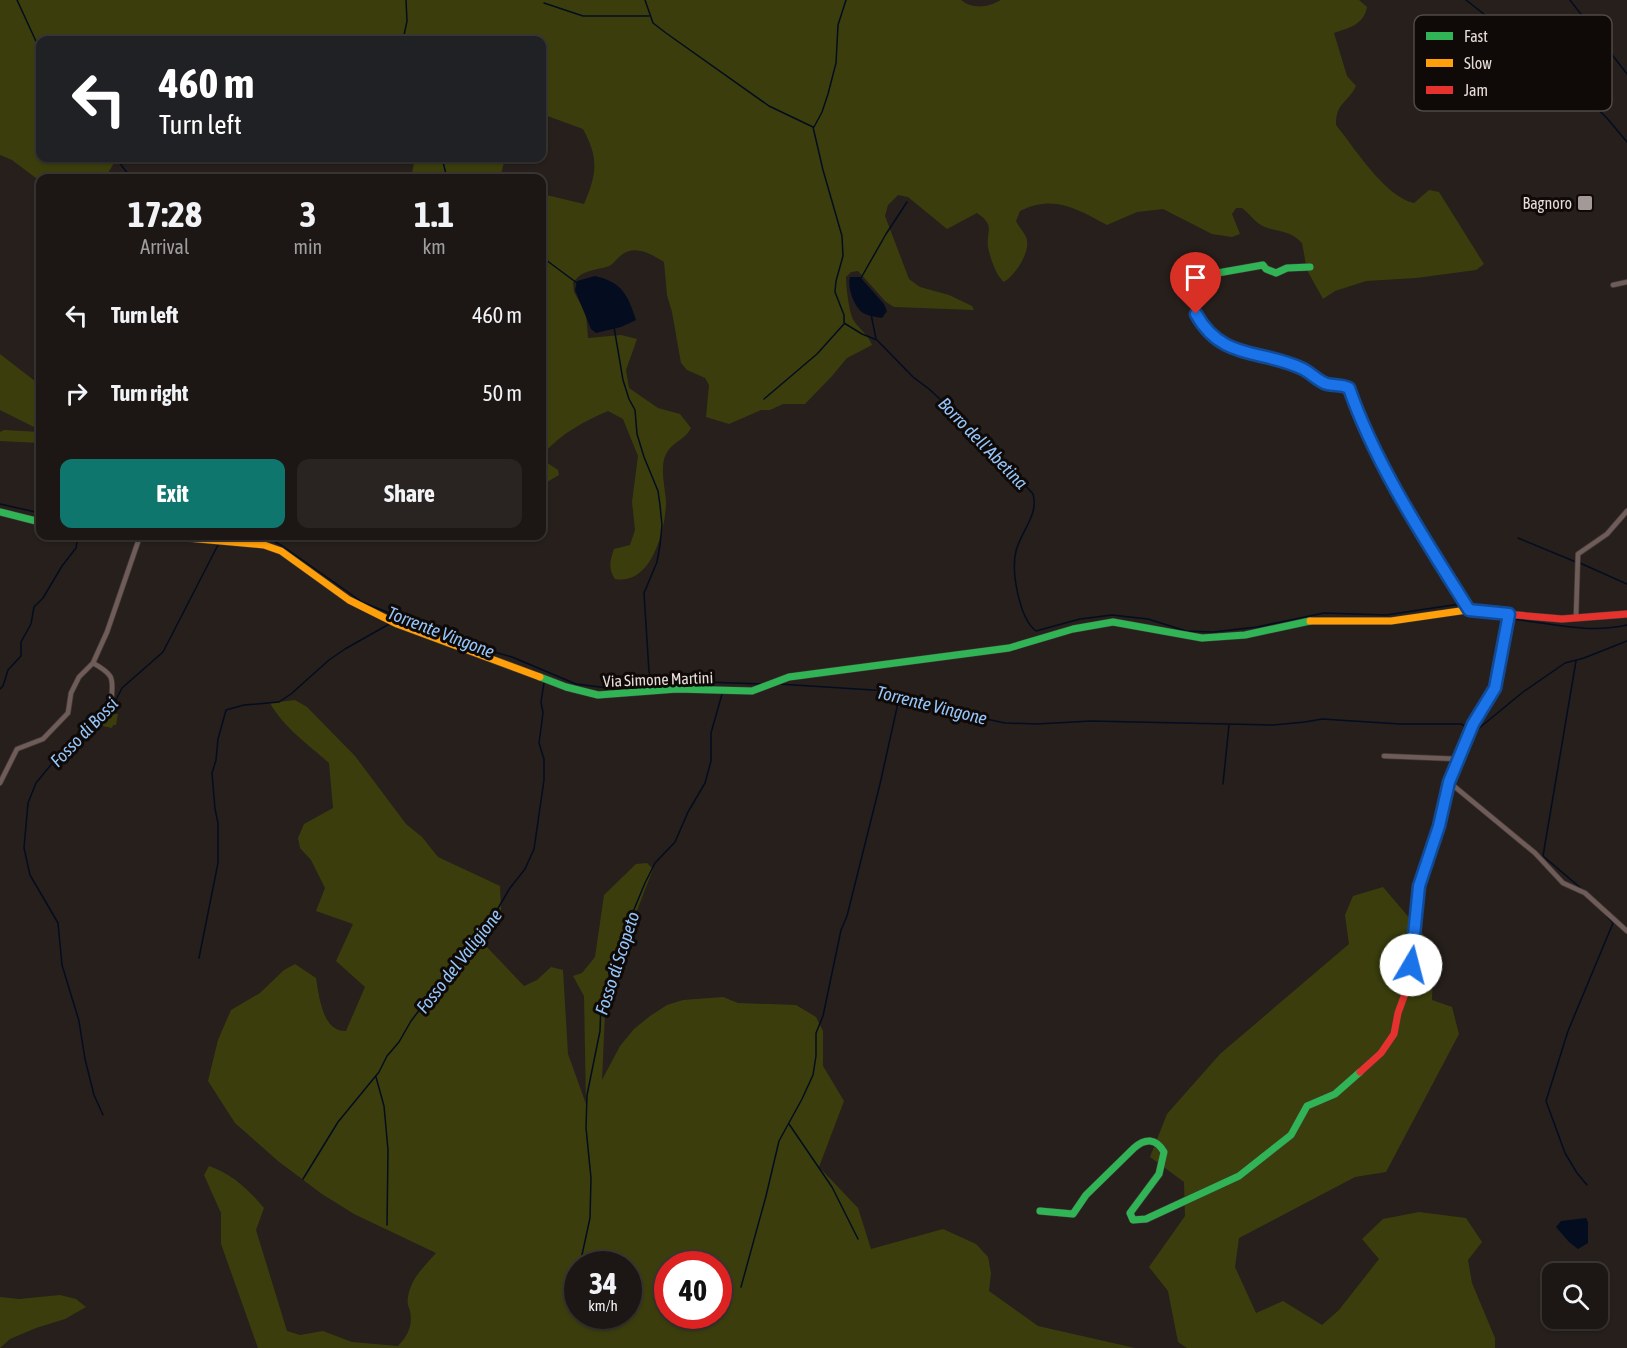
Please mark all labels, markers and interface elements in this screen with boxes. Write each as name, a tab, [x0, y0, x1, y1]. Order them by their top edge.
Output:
legend	[1414, 15, 1612, 111]
text: Fast	[1464, 27, 1488, 45]
text: Slow	[1464, 54, 1492, 72]
text: 460 m	[159, 59, 254, 107]
icon: left	[60, 60, 138, 138]
text: Jam	[1464, 81, 1488, 99]
text: Turn left	[159, 109, 242, 140]
text: 17:28	[128, 193, 202, 235]
text: 3	[299, 193, 316, 235]
text: 1.1	[414, 193, 454, 235]
place label: Bagnoro	[1523, 194, 1572, 213]
marker: Bagnoro	[1576, 194, 1594, 212]
text: Arrival	[140, 235, 189, 258]
text: min	[294, 235, 322, 258]
text: km	[423, 235, 446, 258]
pin	[1170, 252, 1221, 314]
icon: arrive	[1179, 261, 1212, 294]
icon: left	[60, 299, 93, 332]
text: Turn left	[111, 302, 178, 328]
text: 460 m	[472, 302, 522, 328]
icon: right	[60, 377, 93, 410]
text: Turn right	[111, 380, 188, 406]
text: 50 m	[482, 380, 522, 406]
water label: Borro dell'Abetina	[934, 393, 1032, 494]
button: Exit	[60, 459, 285, 528]
button: Share	[297, 459, 522, 528]
water label: Torrente Vingone	[384, 602, 498, 662]
street label: Via Simone Martini	[603, 668, 713, 690]
water label: Torrente Vingone	[875, 681, 989, 729]
water label: Fosso di Bossi	[46, 693, 122, 771]
water label: Fosso del Valigione	[412, 905, 506, 1017]
water label: Fosso di Scopeto	[590, 909, 644, 1017]
position arrow	[1379, 933, 1443, 997]
speed limit sign: 40	[654, 1251, 732, 1329]
map controls	[1542, 1263, 1608, 1329]
button: search	[1542, 1263, 1608, 1329]
text: 34	[589, 1266, 617, 1300]
text: km/h	[588, 1297, 618, 1314]

